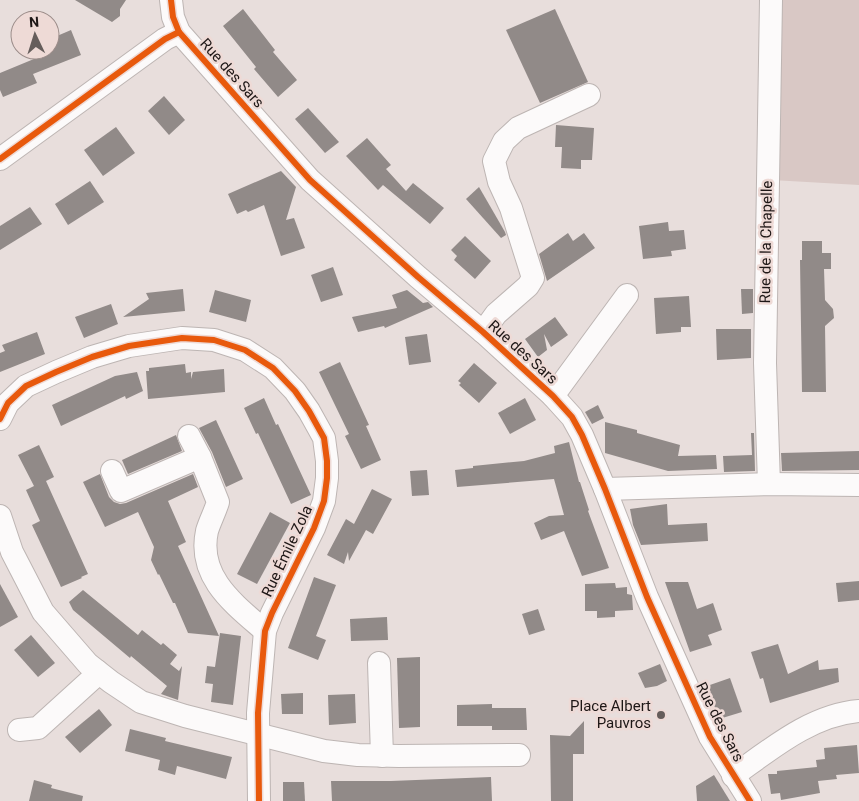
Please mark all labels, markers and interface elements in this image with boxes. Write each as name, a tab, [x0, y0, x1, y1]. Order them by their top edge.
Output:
north arrow	[10, 10, 60, 60]
text: N	[29, 14, 40, 30]
street label: Rue des Sars	[196, 35, 268, 111]
street label: Rue de la Chapelle	[756, 180, 776, 303]
street label: Rue des Sars	[485, 316, 561, 388]
street label: Rue Émile Zola	[258, 502, 316, 600]
street label: Rue des Sars	[692, 679, 748, 765]
place label: Place Albert Pauvros	[570, 697, 651, 732]
marker: Place Albert Pauvros	[655, 709, 667, 721]

